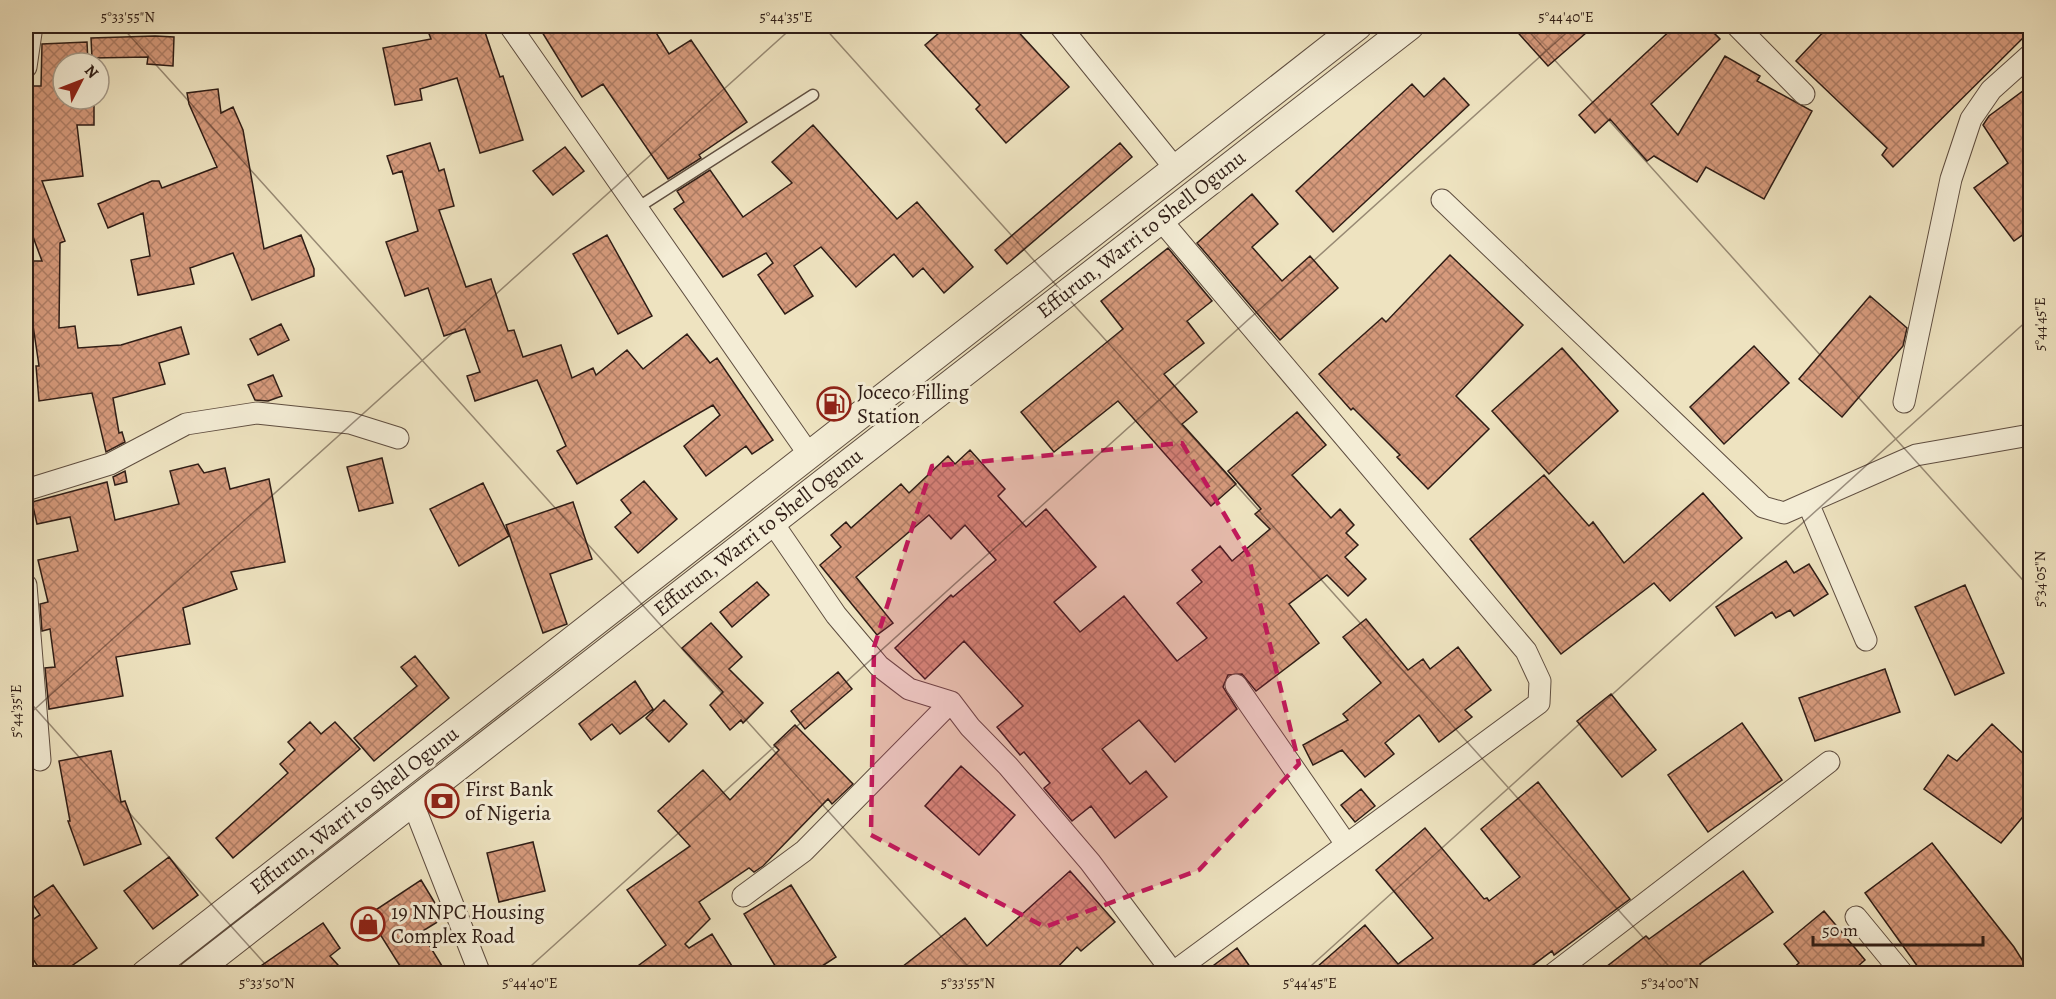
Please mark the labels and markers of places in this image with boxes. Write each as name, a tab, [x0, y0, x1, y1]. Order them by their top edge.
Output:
place label: Joceco Filling Station	[857, 378, 970, 430]
fuel station icon: Joceco Filling Station	[816, 386, 852, 422]
place label: First Bank of Nigeria	[465, 775, 554, 827]
bank icon: First Bank of Nigeria	[424, 783, 460, 819]
place label: 19 NNPC Housing Complex Road	[391, 898, 545, 950]
shop icon: 19 NNPC Housing Complex Road	[350, 906, 386, 942]

